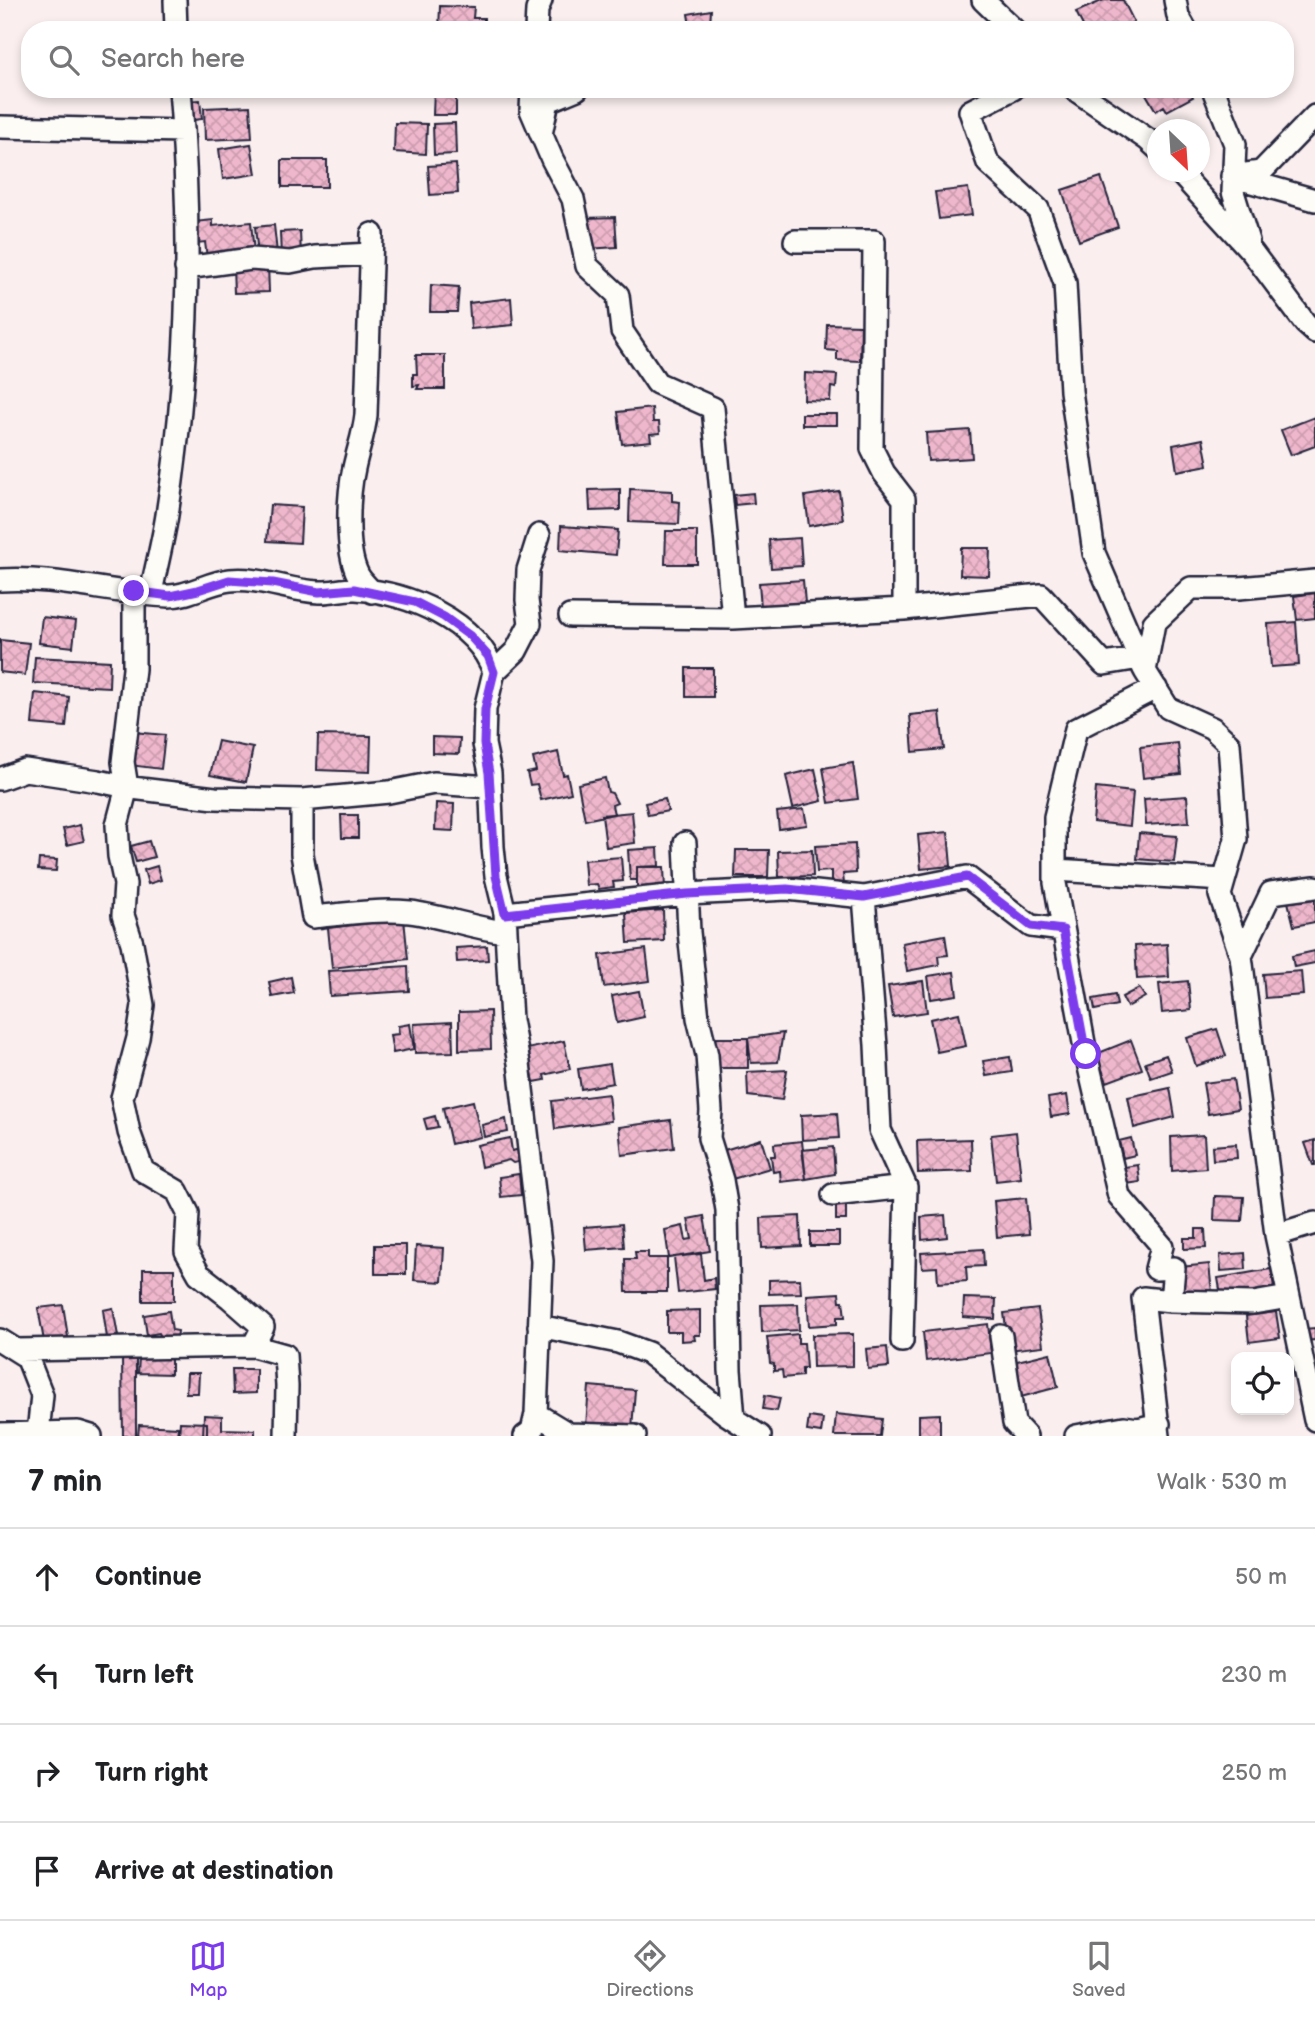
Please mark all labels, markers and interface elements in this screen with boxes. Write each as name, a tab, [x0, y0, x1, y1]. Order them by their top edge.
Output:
search box	[21, 21, 1294, 98]
icon: search	[45, 41, 83, 79]
text: Search here	[101, 44, 245, 75]
north arrow	[1147, 119, 1210, 182]
route end	[118, 575, 149, 606]
route start	[1070, 1038, 1101, 1069]
map controls	[1231, 1352, 1294, 1415]
button: locate	[1231, 1352, 1294, 1415]
text: 7 min	[28, 1464, 102, 1500]
text: Walk · 530 m	[1157, 1468, 1287, 1496]
icon: ahead	[28, 1558, 66, 1596]
text: Continue	[95, 1562, 202, 1593]
text: 50 m	[1235, 1563, 1287, 1591]
icon: left	[28, 1656, 66, 1694]
text: Turn left	[95, 1660, 194, 1691]
text: 230 m	[1221, 1661, 1287, 1689]
icon: right	[28, 1754, 66, 1792]
text: Turn right	[95, 1758, 208, 1789]
text: 250 m	[1221, 1759, 1287, 1787]
icon: arrive	[28, 1852, 66, 1890]
text: Arrive at destination	[95, 1856, 334, 1887]
tab: Map	[189, 1937, 228, 2002]
tab: Directions	[606, 1937, 694, 2002]
tab: Saved	[1072, 1937, 1126, 2002]

